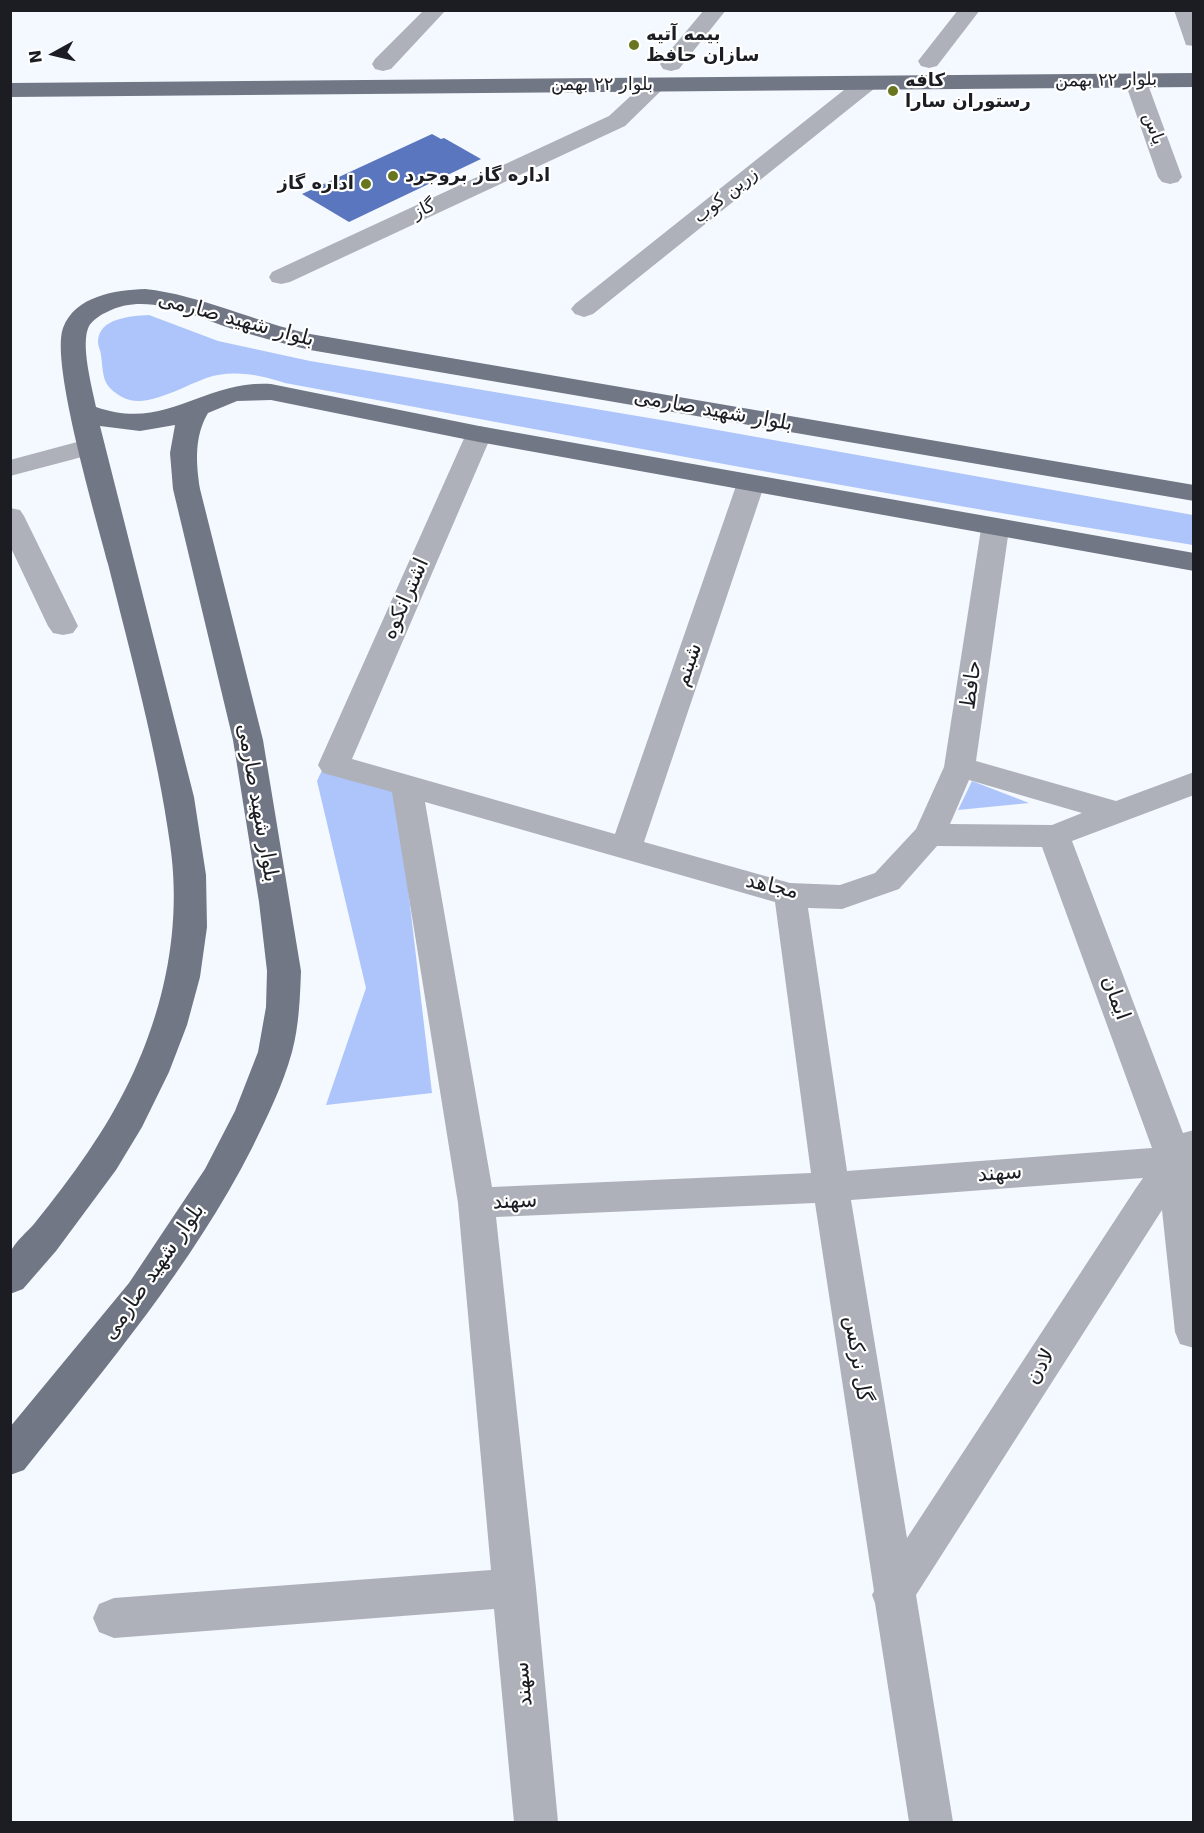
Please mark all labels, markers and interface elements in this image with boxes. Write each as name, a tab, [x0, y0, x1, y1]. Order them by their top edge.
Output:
north arrow	[24, 24, 84, 84]
place label: بیمه آتیه سازان حافظ	[646, 24, 759, 66]
marker: بیمه آتیه سازان حافظ	[627, 38, 641, 52]
text: N	[25, 49, 46, 65]
street label: بلوار ۲۲ بهمن	[1055, 69, 1157, 93]
place label: کافه رستوران سارا	[905, 70, 1031, 112]
street label: بلوار ۲۲ بهمن	[551, 74, 653, 96]
marker: کافه رستوران سارا	[886, 84, 900, 98]
street label: یاس	[1137, 110, 1169, 148]
street label: زرین کوب	[689, 163, 763, 229]
place label: اداره گاز بروجرد	[405, 165, 550, 187]
marker: اداره گاز بروجرد	[386, 169, 400, 183]
place label: اداره گاز	[278, 173, 354, 195]
marker: اداره گاز	[359, 177, 373, 191]
street label: گاز	[409, 195, 439, 225]
street label: بلوار شهید صارمی	[155, 287, 317, 353]
street label: بلوار شهید صارمی	[632, 385, 794, 437]
street label: اشترانکوه	[377, 554, 435, 644]
street label: شبنم	[670, 640, 708, 690]
street label: حافظ	[956, 659, 988, 711]
street label: بلوار شهید صارمی	[231, 722, 283, 884]
street label: مجاهد	[743, 869, 801, 905]
street label: ایمان	[1095, 972, 1135, 1024]
street label: سهند	[977, 1160, 1023, 1188]
street label: سهند	[492, 1188, 538, 1216]
street label: بلوار شهید صارمی	[98, 1199, 210, 1345]
street label: گل نرکس	[838, 1314, 876, 1404]
street label: لادن	[1020, 1345, 1062, 1389]
street label: سهند	[510, 1661, 538, 1707]

